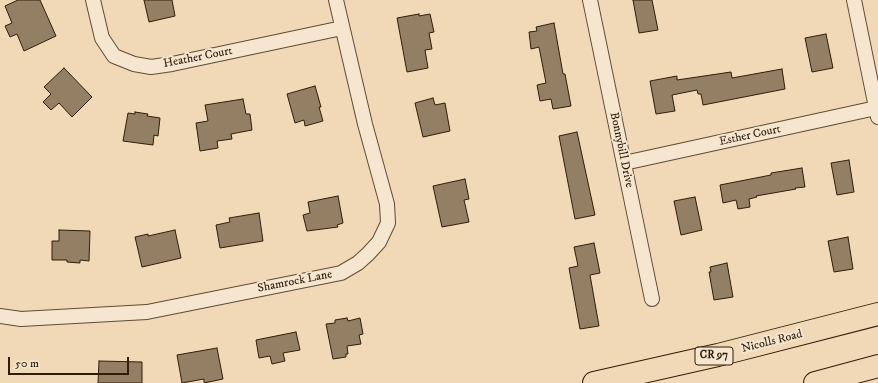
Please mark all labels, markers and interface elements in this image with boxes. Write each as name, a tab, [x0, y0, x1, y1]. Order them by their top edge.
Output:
street label: Heather Court	[162, 44, 234, 72]
street label: Bonnybill Drive	[606, 111, 636, 189]
street label: Esther Court	[718, 122, 782, 150]
street label: Shamrock Lane	[257, 268, 333, 296]
street label: Nicolls Road	[740, 327, 804, 357]
road number: CR 97	[695, 347, 733, 365]
scale bar	[10, 349, 131, 375]
text: 50 m	[15, 356, 39, 371]

